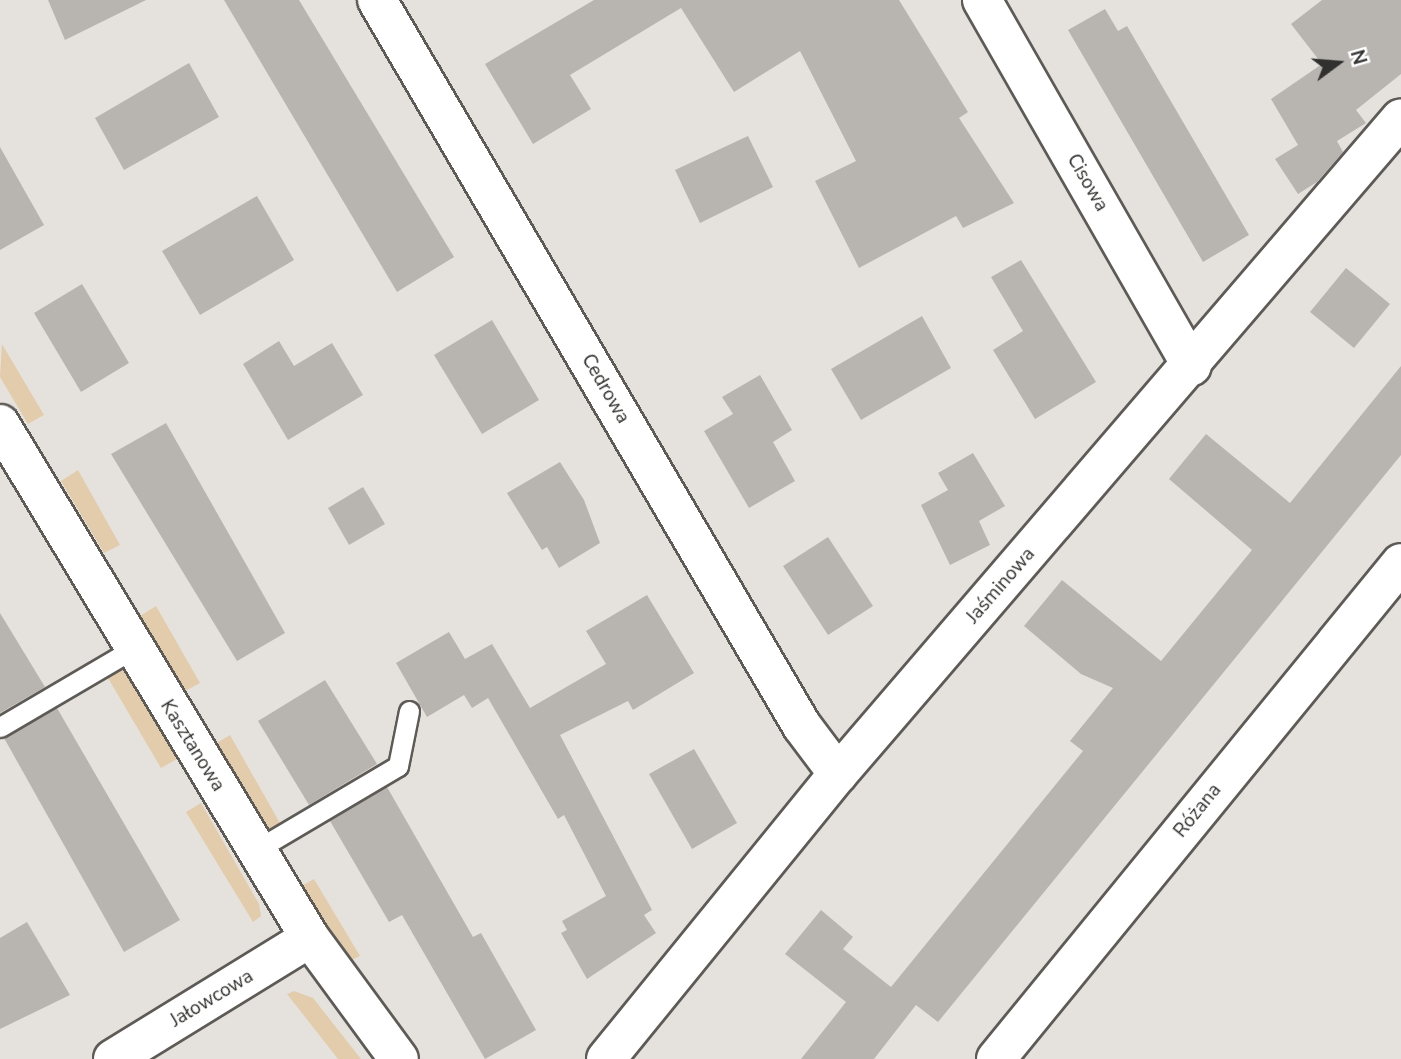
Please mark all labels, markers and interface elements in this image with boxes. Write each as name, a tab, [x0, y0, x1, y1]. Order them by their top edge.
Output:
north arrow	[1303, 28, 1373, 98]
text: N	[1344, 47, 1373, 68]
street label: Cisowa	[1061, 150, 1113, 216]
street label: Cedrowa	[576, 350, 634, 428]
street label: Jaśminowa	[962, 543, 1040, 629]
street label: Kasztanowa	[155, 696, 229, 796]
street label: Różana	[1169, 780, 1227, 842]
street label: Jałowcowa	[166, 965, 258, 1033]

